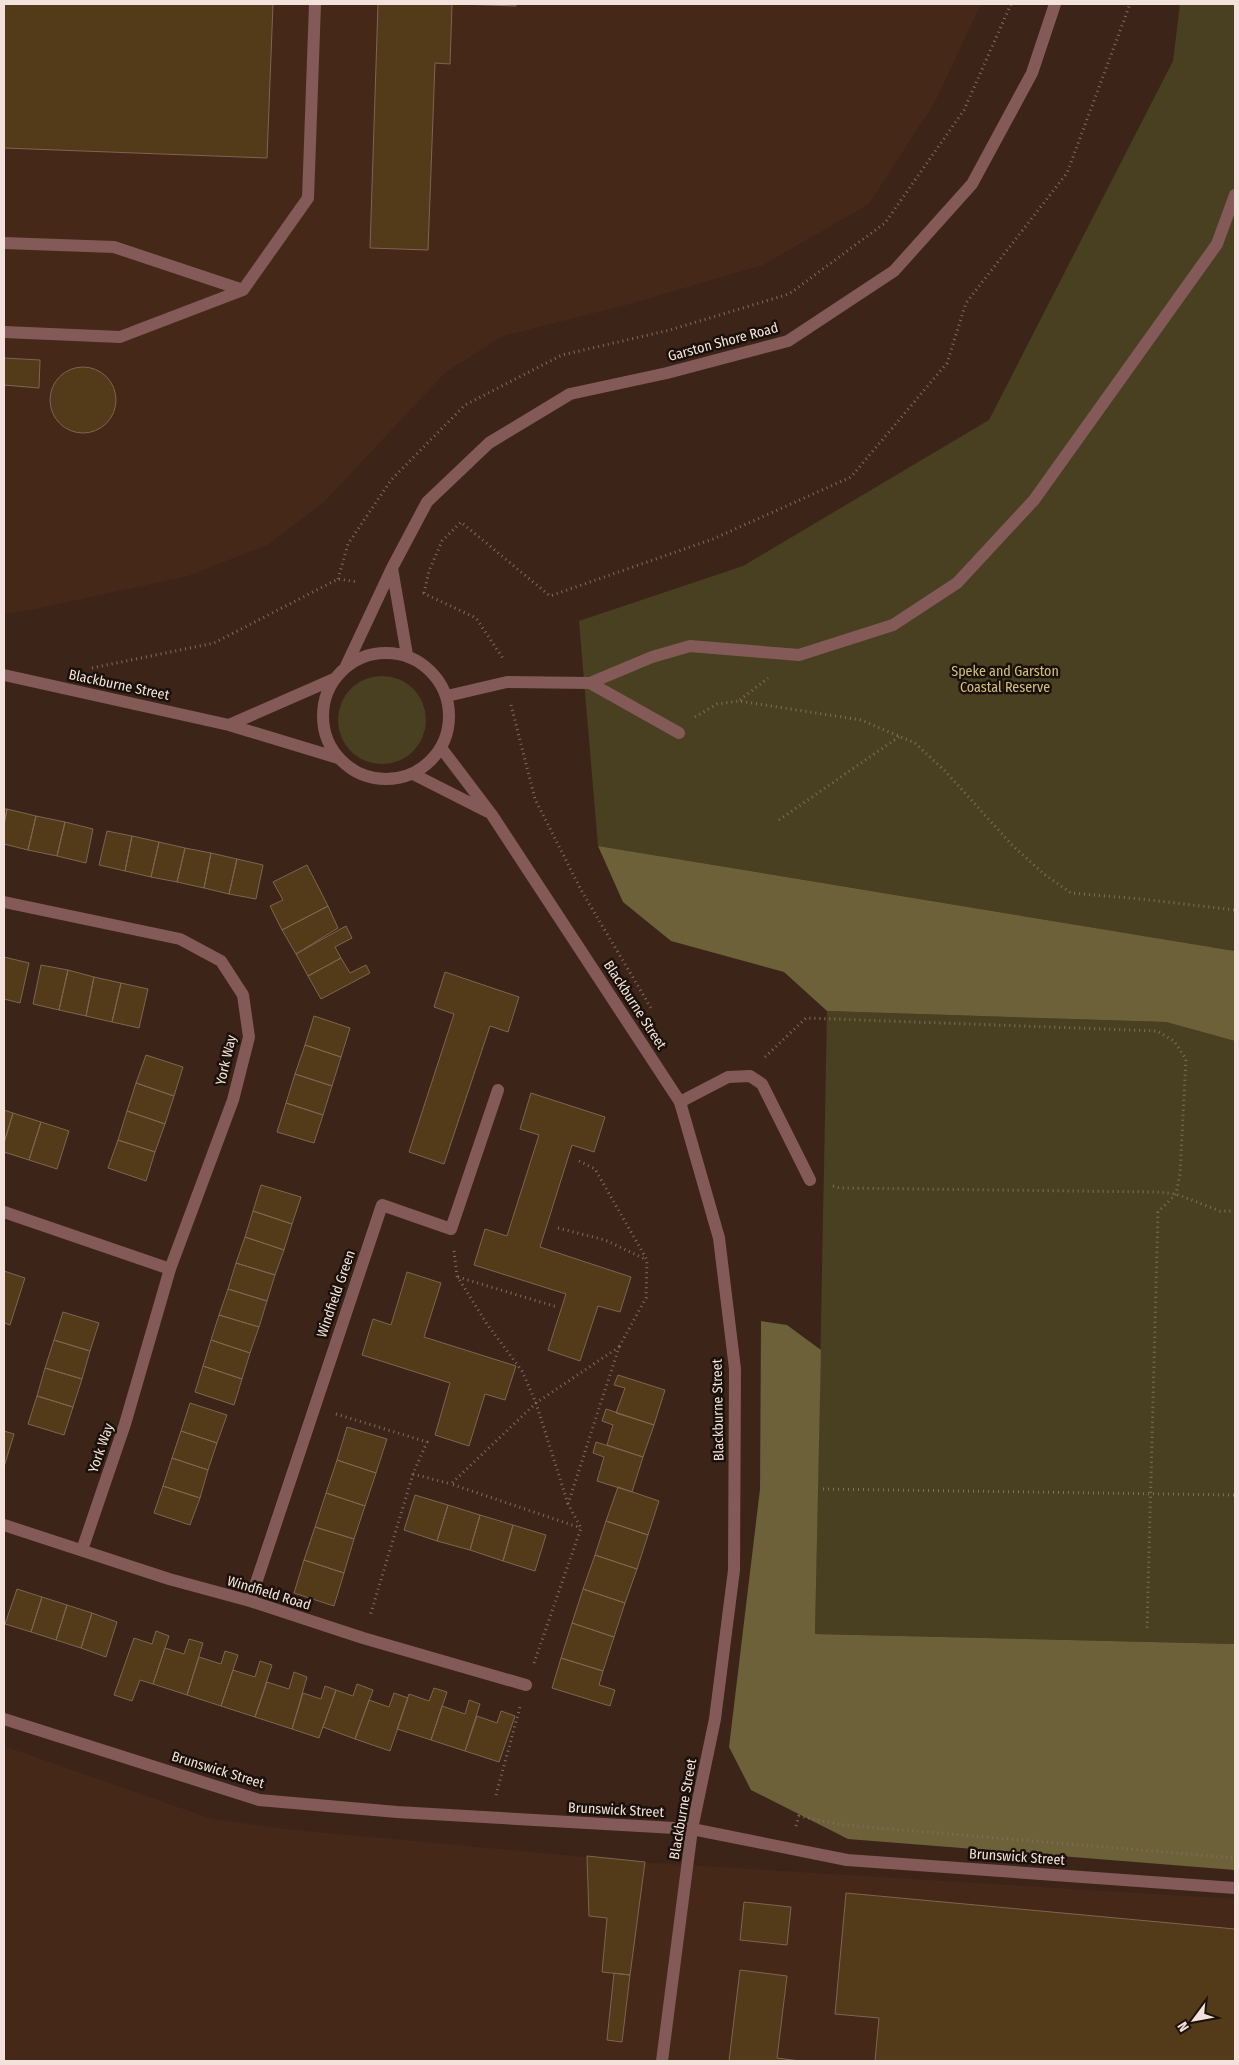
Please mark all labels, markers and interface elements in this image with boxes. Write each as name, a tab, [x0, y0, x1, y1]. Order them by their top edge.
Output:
street label: Garston Shore Road	[666, 319, 780, 365]
park label: Speke and Garston Coastal Reserve	[951, 663, 1059, 696]
street label: Blackburne Street	[67, 666, 171, 704]
street label: Blackburne Street	[600, 957, 670, 1053]
street label: York Way	[212, 1032, 240, 1087]
street label: Windfield Green	[313, 1248, 359, 1340]
street label: Blackburne Street	[709, 1358, 727, 1461]
street label: York Way	[85, 1420, 118, 1475]
street label: Windfield Road	[225, 1572, 313, 1614]
street label: Brunswick Street	[170, 1748, 267, 1792]
street label: Blackburne Street	[666, 1757, 700, 1861]
street label: Brunswick Street	[568, 1799, 665, 1821]
street label: Brunswick Street	[968, 1845, 1066, 1869]
north arrow	[1169, 1995, 1219, 2045]
text: N	[1174, 2019, 1193, 2035]

